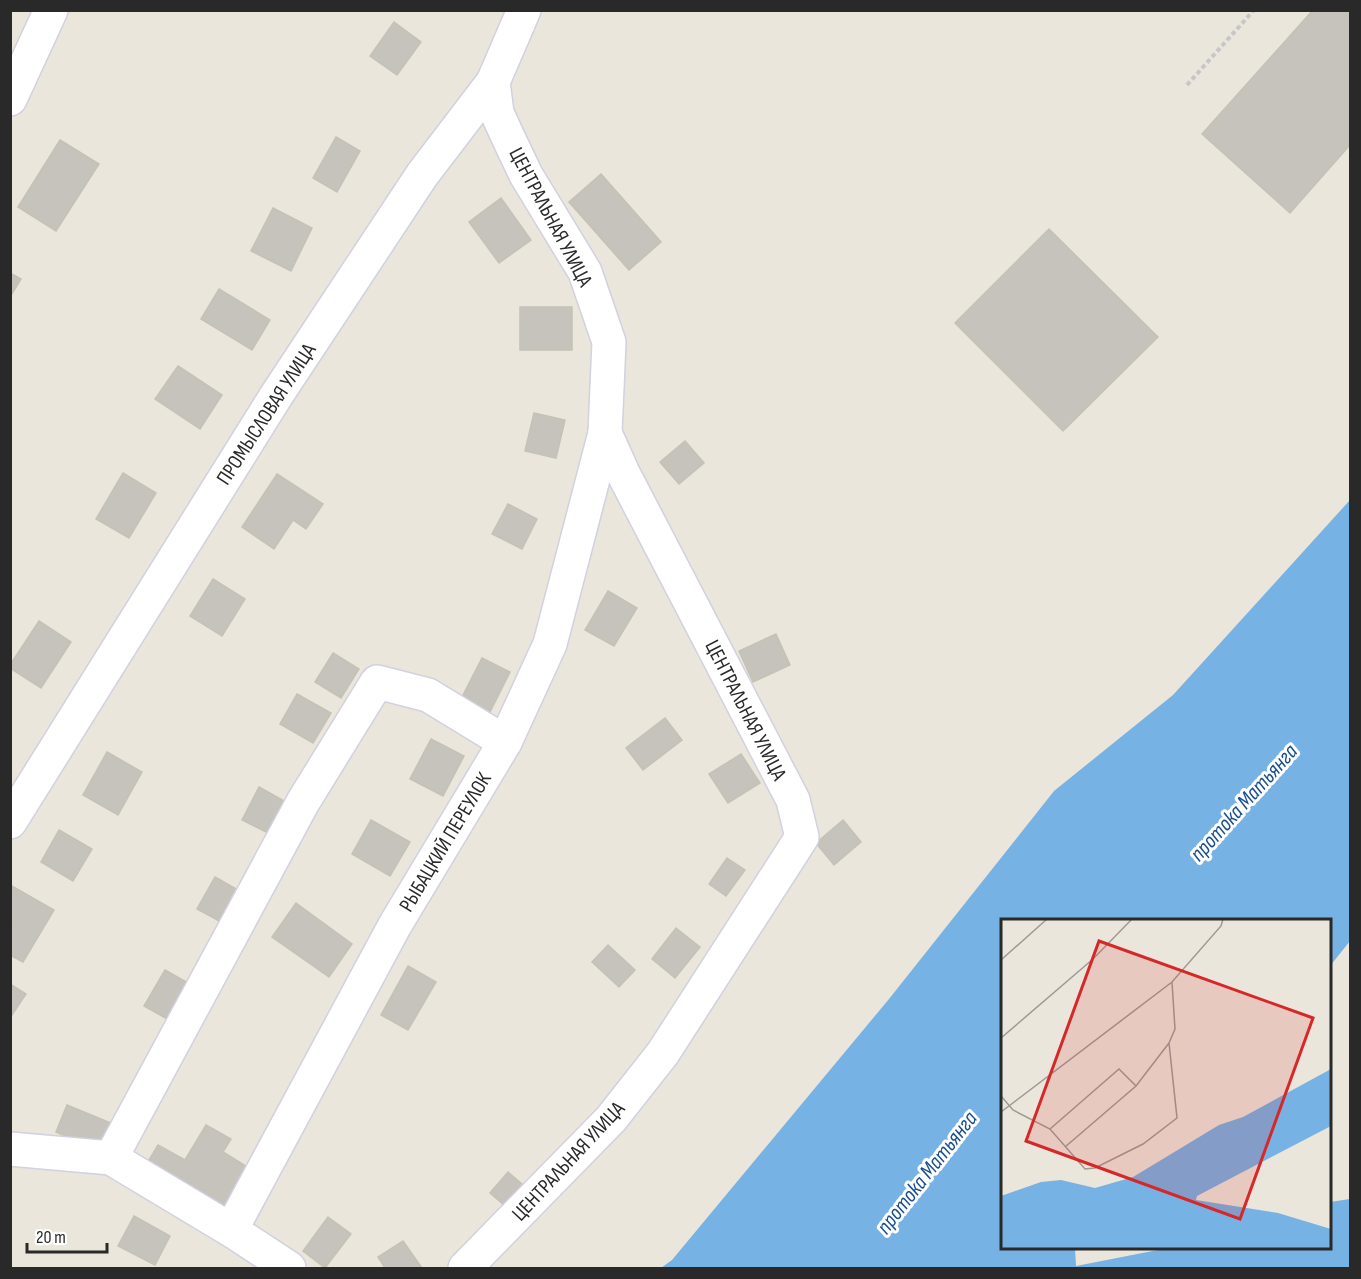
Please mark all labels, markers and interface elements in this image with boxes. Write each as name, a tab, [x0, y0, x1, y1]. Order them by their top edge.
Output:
street label: ЦЕНТРАЛЬНАЯ УЛИЦА	[503, 143, 598, 292]
street label: ПРОМЫСЛОВАЯ УЛИЦА	[211, 338, 322, 490]
street label: ЦЕНТРАЛЬНАЯ УЛИЦА	[699, 636, 792, 785]
water label: протока Матьянга	[1184, 739, 1304, 867]
street label: РЫБАЦКИЙ ПЕРЕУЛОК	[394, 768, 497, 916]
inset map	[1001, 919, 1331, 1249]
street label: ЦЕНТРАЛЬНАЯ УЛИЦА	[507, 1096, 631, 1226]
water label: протока Матьянга	[871, 1106, 984, 1240]
scale bar	[27, 1216, 106, 1254]
text: 20 m	[36, 1227, 66, 1248]

